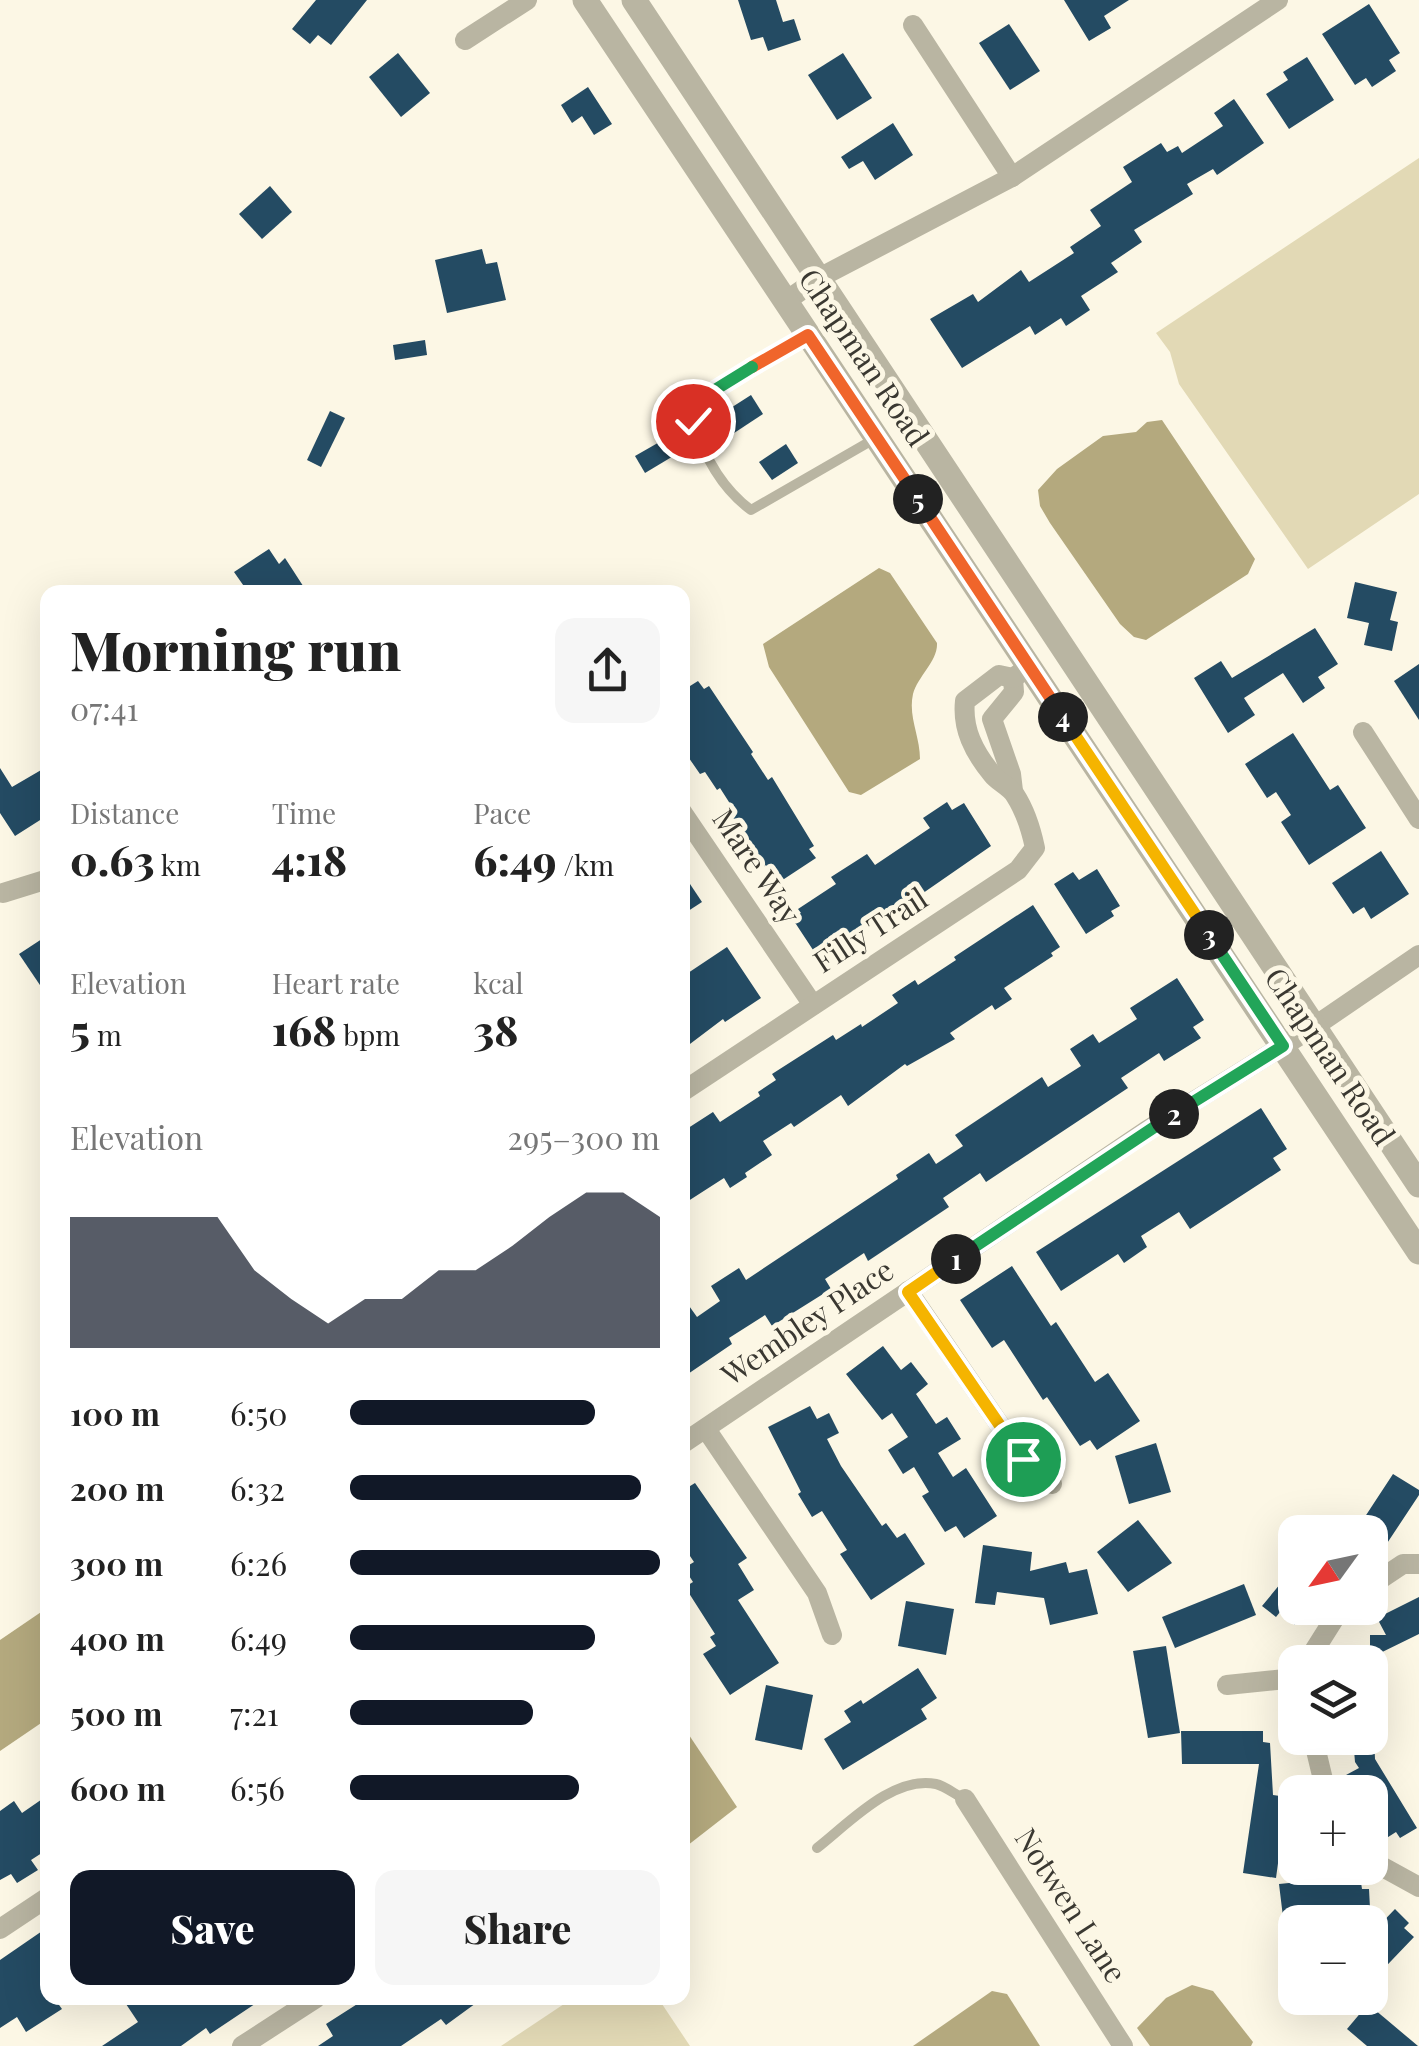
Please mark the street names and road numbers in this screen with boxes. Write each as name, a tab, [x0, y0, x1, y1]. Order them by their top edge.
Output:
street label: Chapman Road	[791, 260, 939, 453]
street label: Mare Way	[704, 800, 811, 931]
street label: Filly Trail	[805, 878, 935, 981]
street label: Chapman Road	[1257, 959, 1405, 1152]
street label: Wembley Place	[712, 1249, 901, 1394]
street label: Notwen Lane	[1007, 1820, 1137, 1990]

